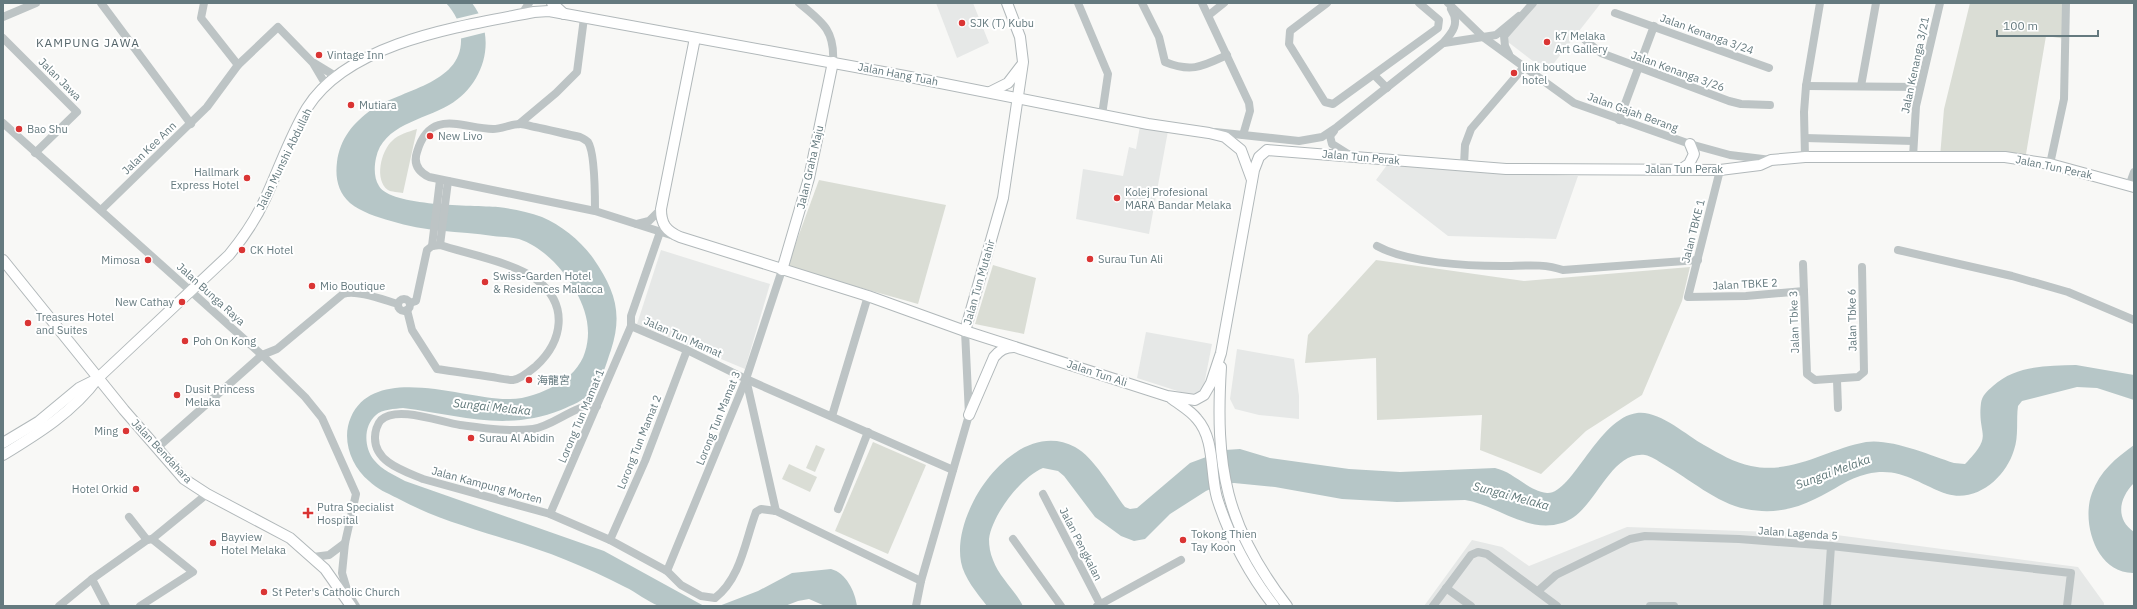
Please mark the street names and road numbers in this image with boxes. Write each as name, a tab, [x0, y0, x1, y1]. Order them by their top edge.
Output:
street label: Jalan Kenanga 3/24	[1658, 11, 1756, 58]
street label: Jalan Kenanga 3/21	[1898, 15, 1932, 115]
street label: Jalan Kenanga 3/26	[1629, 48, 1727, 94]
street label: Jalan Jawa	[36, 55, 84, 103]
street label: Jalan Hang Tuah	[857, 59, 939, 89]
street label: Jalan Gajah Berang	[1586, 89, 1680, 135]
street label: Jalan Munshi Abdullah	[253, 106, 315, 212]
street label: Jalan Kee Ann	[119, 119, 179, 177]
street label: Jalan Graha Maju	[794, 124, 826, 210]
street label: Jalan Tun Perak	[1321, 147, 1401, 167]
street label: Jalan Tun Perak	[2014, 152, 2094, 182]
street label: Jalan Tun Perak	[1645, 162, 1723, 176]
street label: Jalan TBKE 1	[1678, 197, 1708, 264]
street label: Jalan Tun Mutahir	[960, 238, 998, 326]
street label: Jalan Bunga Raya	[174, 260, 248, 328]
street label: Jalan TBKE 2	[1712, 275, 1778, 293]
street label: Jalan Tbke 6	[1844, 289, 1860, 351]
street label: Jalan Tbke 3	[1786, 290, 1802, 354]
street label: Jalan Tun Mamat	[642, 313, 724, 361]
street label: Jalan Tun Ali	[1065, 357, 1129, 389]
street label: Lorong Tun Mamat 1	[555, 367, 607, 465]
street label: Lorong Tun Mamat 3	[693, 369, 743, 467]
street label: Lorong Tun Mamat 2	[614, 393, 664, 491]
street label: Jalan Bendahara	[129, 416, 195, 486]
street label: Jalan Kampung Morten	[430, 463, 544, 507]
street label: Jalan Pengkalan	[1056, 505, 1106, 583]
street label: Jalan Lagenda 5	[1758, 523, 1838, 543]

